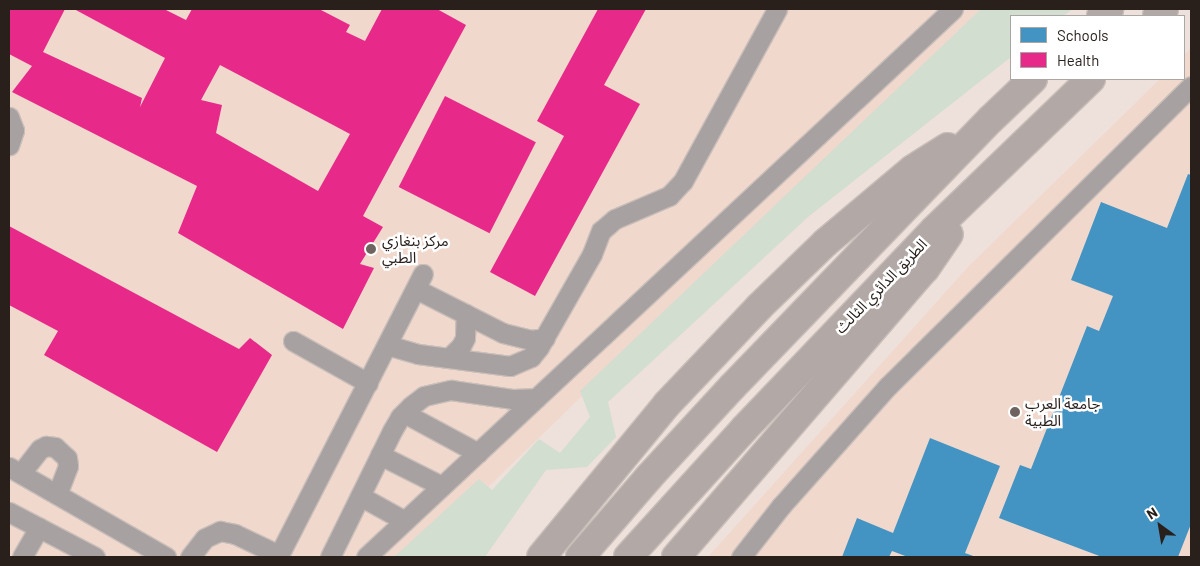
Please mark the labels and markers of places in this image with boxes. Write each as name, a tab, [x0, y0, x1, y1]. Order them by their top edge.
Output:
place label: مركز بنغازي الطبي	[382, 231, 449, 266]
marker: مركز بنغازي الطبي	[364, 242, 378, 256]
place label: جامعة العرب الطبية	[1025, 394, 1100, 429]
marker: جامعة العرب الطبية	[1009, 406, 1021, 418]

